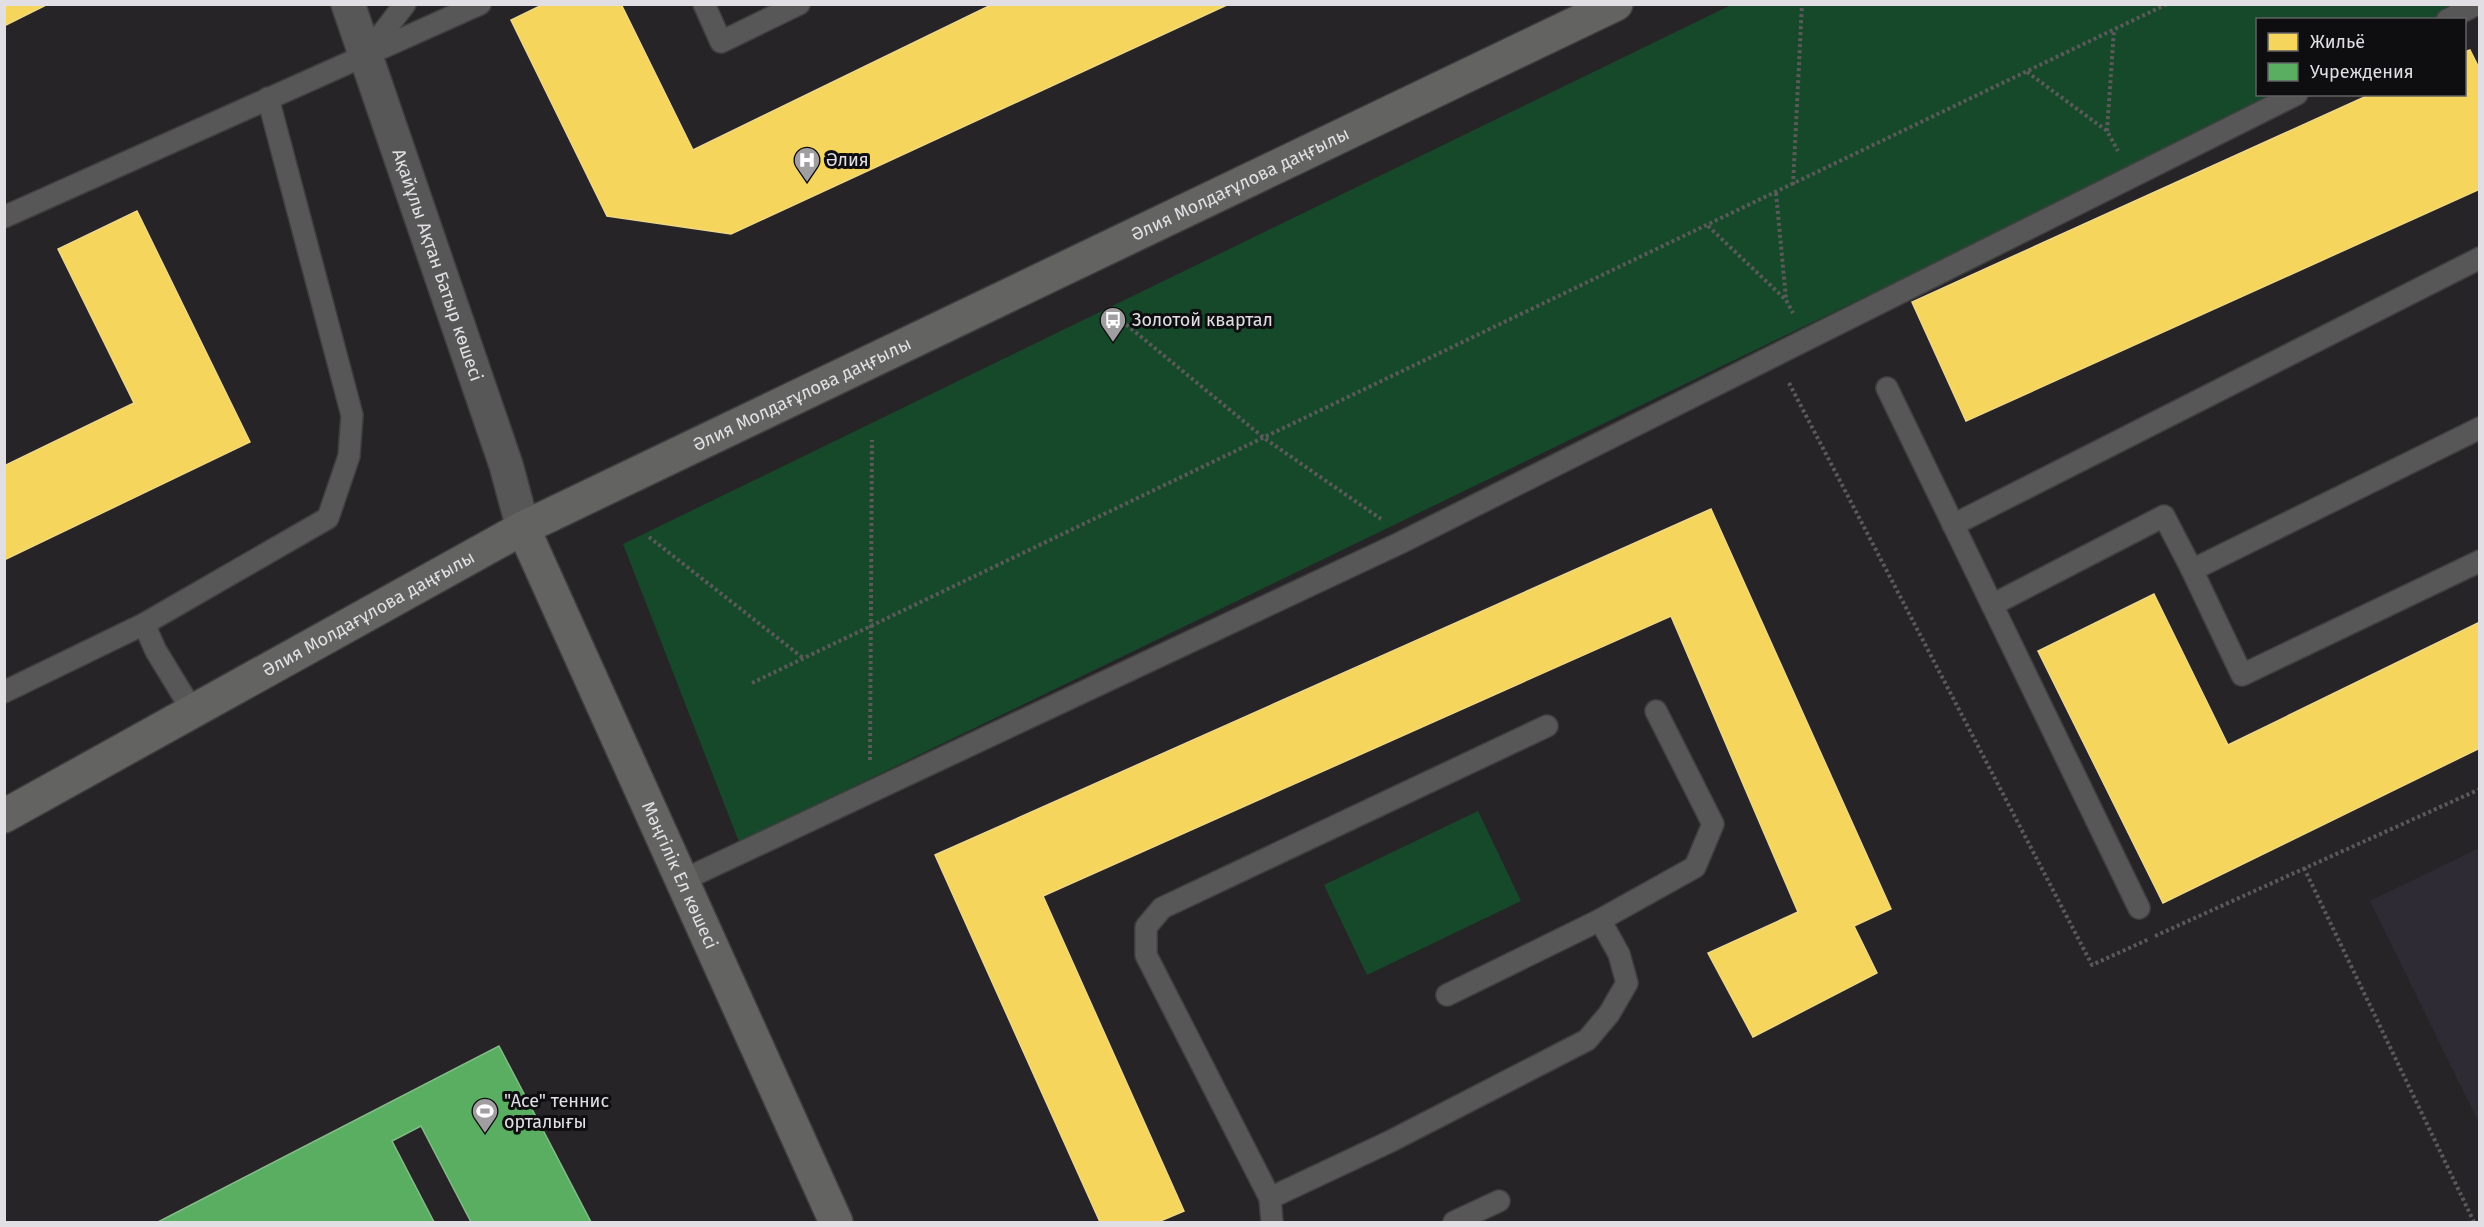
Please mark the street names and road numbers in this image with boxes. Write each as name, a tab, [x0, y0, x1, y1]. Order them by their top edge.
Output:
street label: Әлия Молдағұлова даңғылы	[1128, 122, 1353, 246]
street label: Ақайұлы Ақтан Батыр көшесі	[388, 146, 487, 384]
street label: Әлия Молдағұлова даңғылы	[689, 333, 915, 456]
street label: Әлия Молдағұлова даңғылы	[259, 546, 479, 681]
street label: Мәңгілік Ел көшесі	[637, 798, 722, 952]

